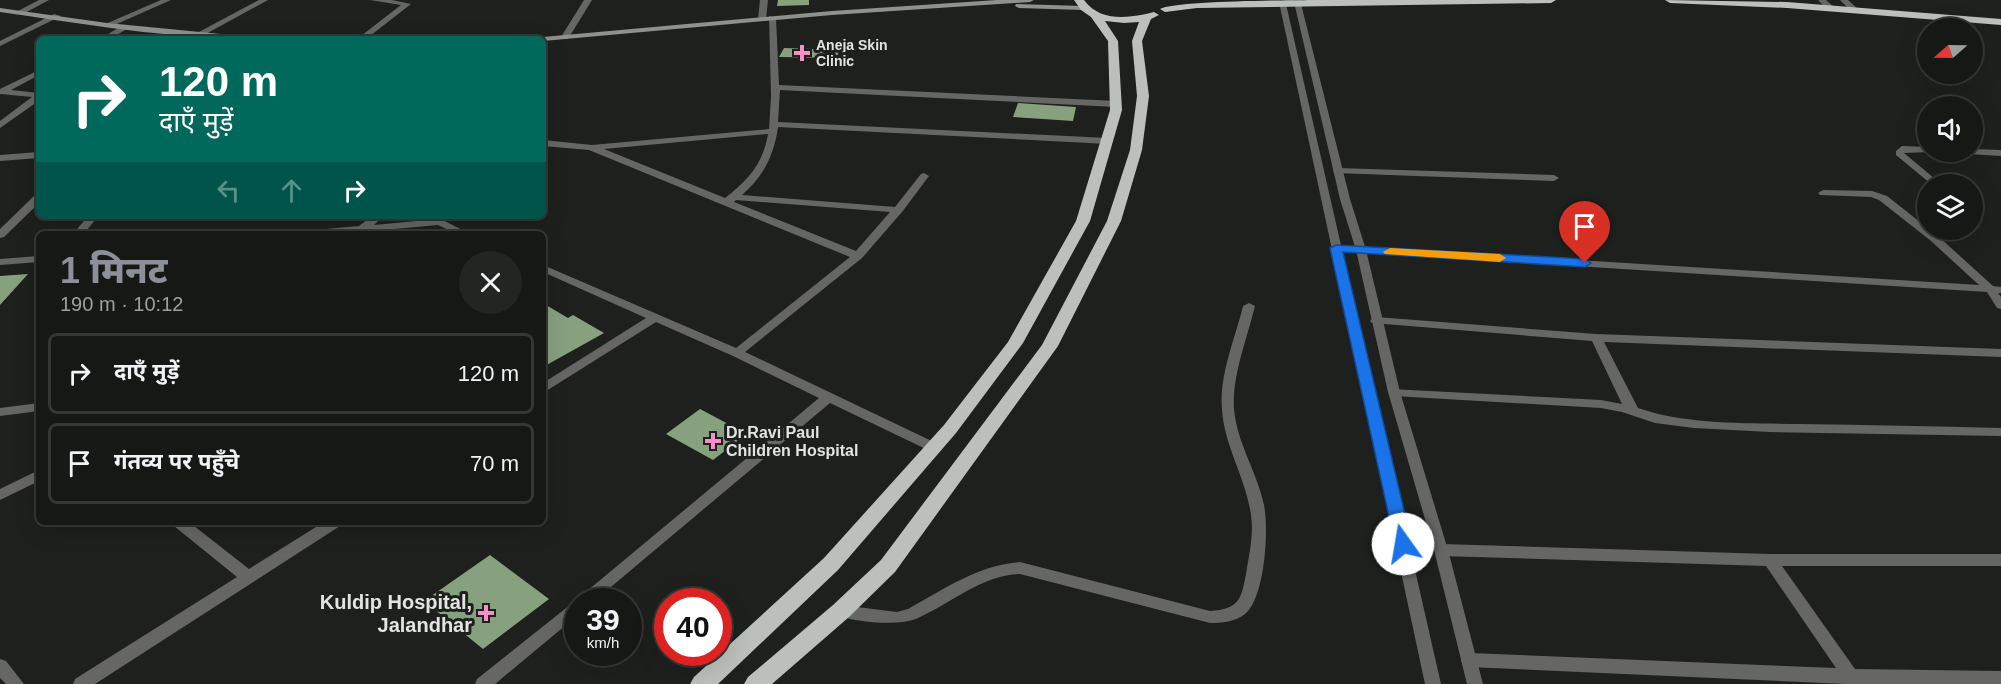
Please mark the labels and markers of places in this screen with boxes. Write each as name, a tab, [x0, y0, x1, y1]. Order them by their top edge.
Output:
place label: Aneja Skin Clinic	[816, 37, 888, 69]
marker: Aneja Skin Clinic	[793, 44, 811, 62]
pin	[1559, 201, 1610, 263]
place label: Dr.Ravi Paul Children Hospital	[726, 424, 858, 459]
marker: Dr.Ravi Paul Children Hospital	[704, 432, 722, 450]
place label: Kuldip Hospital, Jalandhar	[320, 591, 472, 636]
marker: Kuldip Hospital, Jalandhar	[477, 604, 495, 622]

